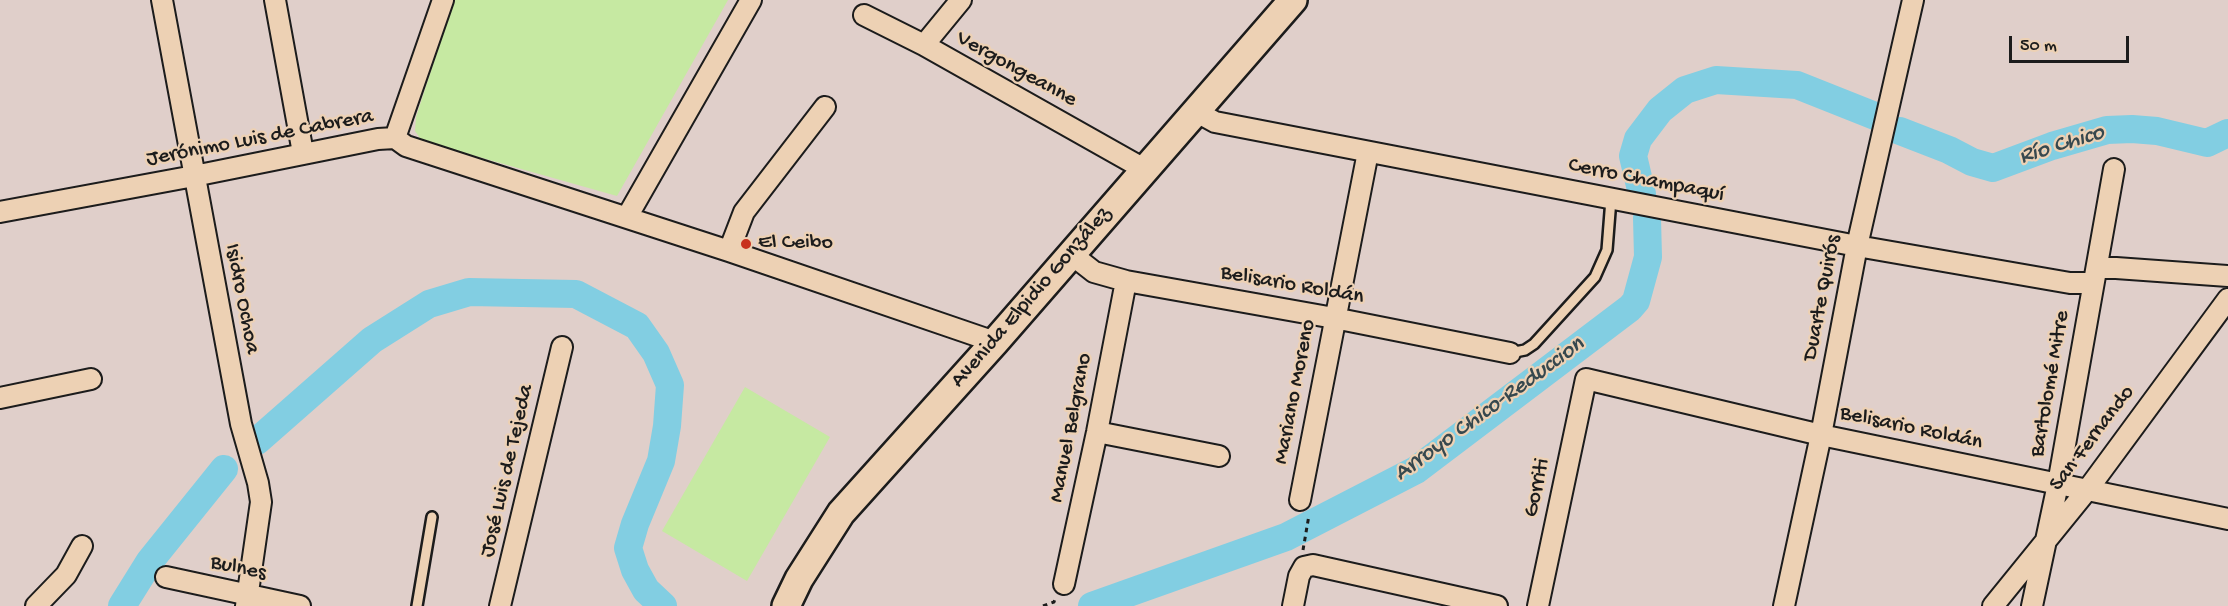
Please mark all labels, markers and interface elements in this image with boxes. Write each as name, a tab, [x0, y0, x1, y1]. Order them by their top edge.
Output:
scale bar	[2012, 24, 2132, 62]
street label: Vergongeanne	[951, 26, 1081, 114]
text: 50 m	[2020, 36, 2057, 57]
street label: Jerónimo Luis de Cabrera	[144, 104, 376, 174]
water label: Río Chico	[2016, 119, 2108, 173]
street label: Cerro Champaquí	[1566, 153, 1726, 209]
street label: Avenida Elpidio González	[946, 202, 1118, 394]
place label: El Ceibo	[758, 231, 833, 257]
street label: Duarte Quirós	[1798, 233, 1848, 363]
marker: El Ceibo	[739, 237, 753, 251]
street label: Isidro Ochoa	[217, 242, 265, 356]
street label: Belisario Roldán	[1218, 260, 1366, 312]
street label: Bartolomé Mitre	[2025, 309, 2077, 459]
street label: Mariano Moreno	[1269, 317, 1323, 467]
water label: Arroyo Chico-Reduccion	[1389, 331, 1591, 489]
street label: Manuel Belgrano	[1045, 351, 1099, 505]
street label: San Fernando	[2045, 381, 2141, 497]
street label: José Luis de Tejeda	[475, 382, 541, 560]
street label: Belisario Roldán	[1837, 401, 1985, 457]
street label: Gorriti	[1519, 456, 1557, 520]
street label: Bulnes	[208, 550, 268, 588]

